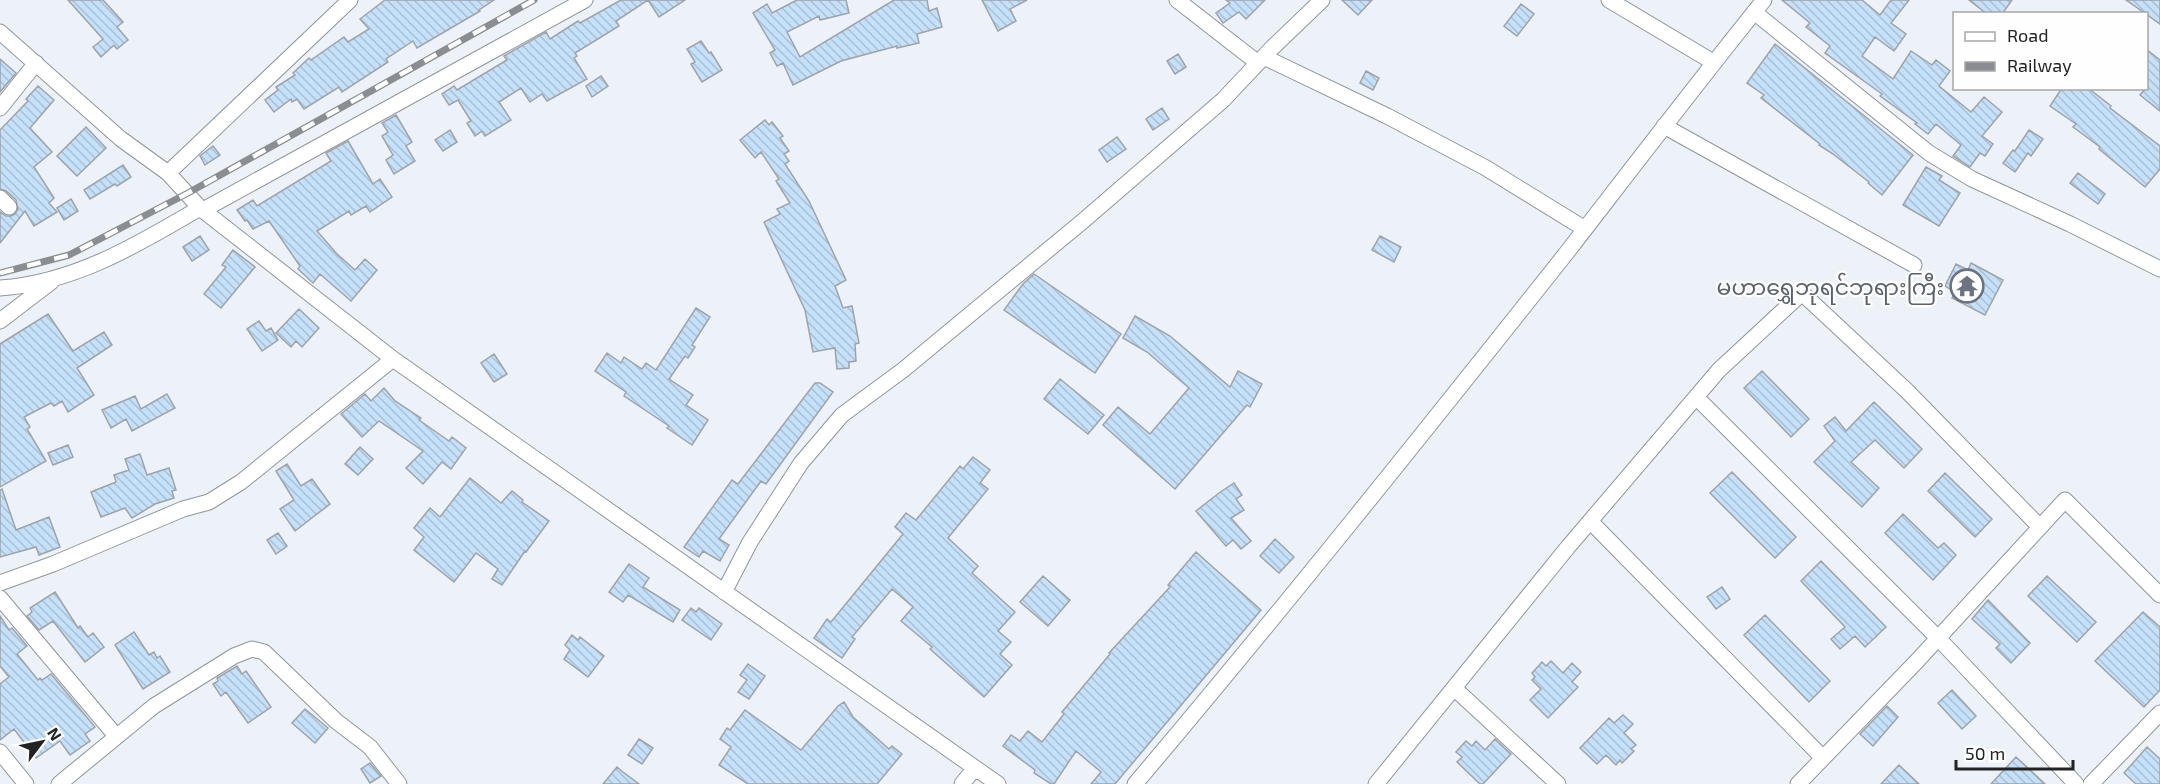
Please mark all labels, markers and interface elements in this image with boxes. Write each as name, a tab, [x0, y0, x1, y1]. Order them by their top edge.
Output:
legend	[1953, 12, 2148, 90]
text: Road	[2007, 24, 2048, 46]
text: Railway	[2007, 54, 2072, 76]
temple icon: မဟာရွှေဘုရင်ဘုရားကြီး	[1949, 268, 1985, 304]
place label: မဟာရွှေဘုရင်ဘုရားကြီး	[1717, 272, 1944, 305]
north arrow	[12, 712, 72, 772]
text: N	[44, 724, 66, 744]
scale bar	[1956, 733, 2073, 771]
text: 50 m	[1965, 742, 2005, 764]

